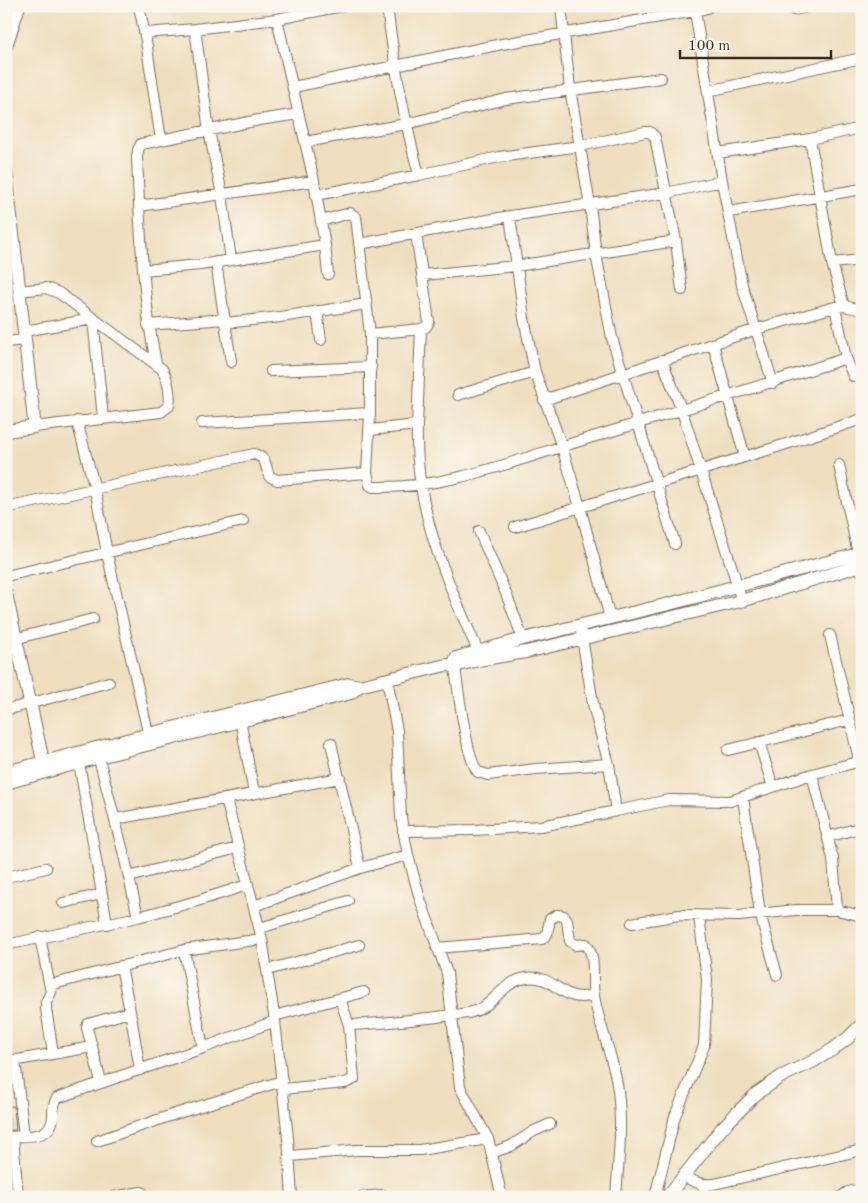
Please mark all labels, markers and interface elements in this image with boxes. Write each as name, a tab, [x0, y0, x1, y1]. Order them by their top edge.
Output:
scale bar	[680, 28, 832, 60]
text: 100 m	[688, 39, 730, 54]

